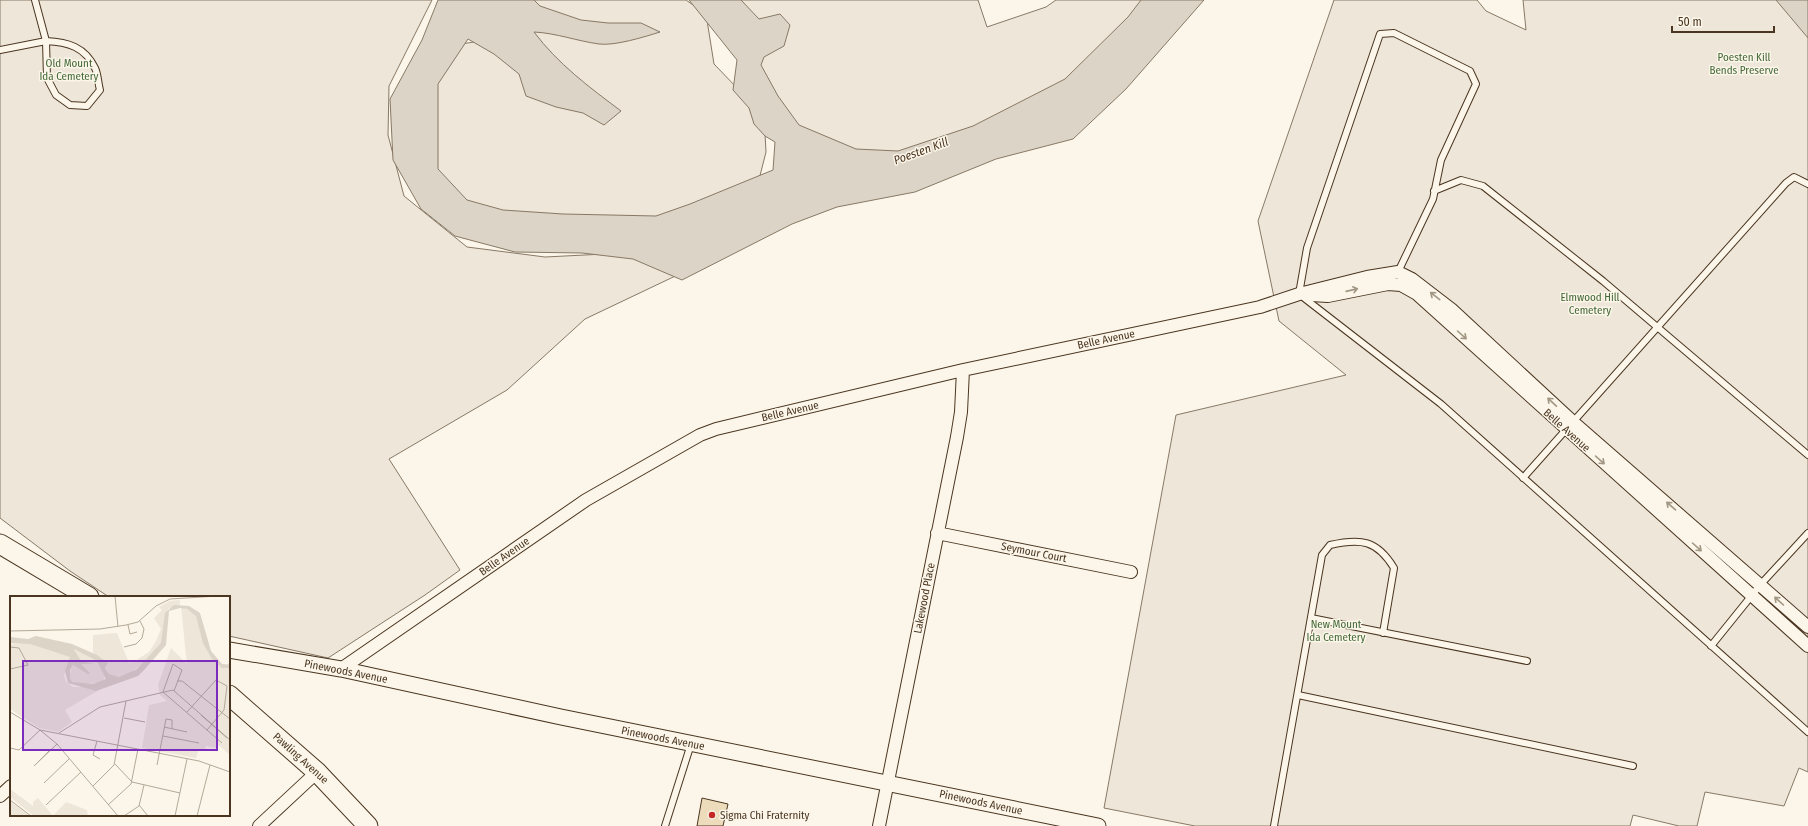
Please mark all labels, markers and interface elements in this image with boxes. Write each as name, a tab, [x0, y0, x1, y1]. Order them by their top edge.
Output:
scale bar	[1672, 8, 1774, 34]
text: 50 m	[1678, 15, 1702, 29]
park label: Poesten Kill Bends Preserve	[1709, 51, 1779, 77]
park label: Old Mount Ida Cemetery	[39, 57, 99, 83]
water label: Poesten Kill	[892, 135, 950, 167]
one-way arrow	[1345, 286, 1358, 294]
park label: Elmwood Hill Cemetery	[1561, 291, 1620, 317]
one-way arrow	[1429, 292, 1440, 300]
street label: Belle Avenue	[1076, 327, 1136, 352]
one-way arrow	[1457, 331, 1468, 340]
one-way arrow	[1547, 397, 1557, 407]
street label: Belle Avenue	[760, 399, 820, 424]
street label: Belle Avenue	[1541, 406, 1593, 455]
one-way arrow	[1595, 456, 1605, 465]
one-way arrow	[1665, 502, 1676, 511]
street label: Belle Avenue	[477, 534, 532, 578]
street label: Seymour Court	[1000, 540, 1068, 565]
one-way arrow	[1692, 543, 1702, 552]
street label: Lakewood Place	[911, 562, 938, 635]
inset map	[10, 596, 230, 816]
one-way arrow	[1774, 596, 1784, 606]
park label: New Mount Ida Cemetery	[1306, 618, 1366, 644]
street label: Pinewoods Avenue	[303, 657, 389, 686]
street label: Pinewoods Avenue	[620, 724, 706, 753]
street label: Pawling Avenue	[270, 730, 331, 787]
street label: Pinewoods Avenue	[938, 787, 1024, 818]
place label: Sigma Chi Fraternity	[720, 809, 810, 822]
marker: Sigma Chi Fraternity	[707, 810, 717, 820]

